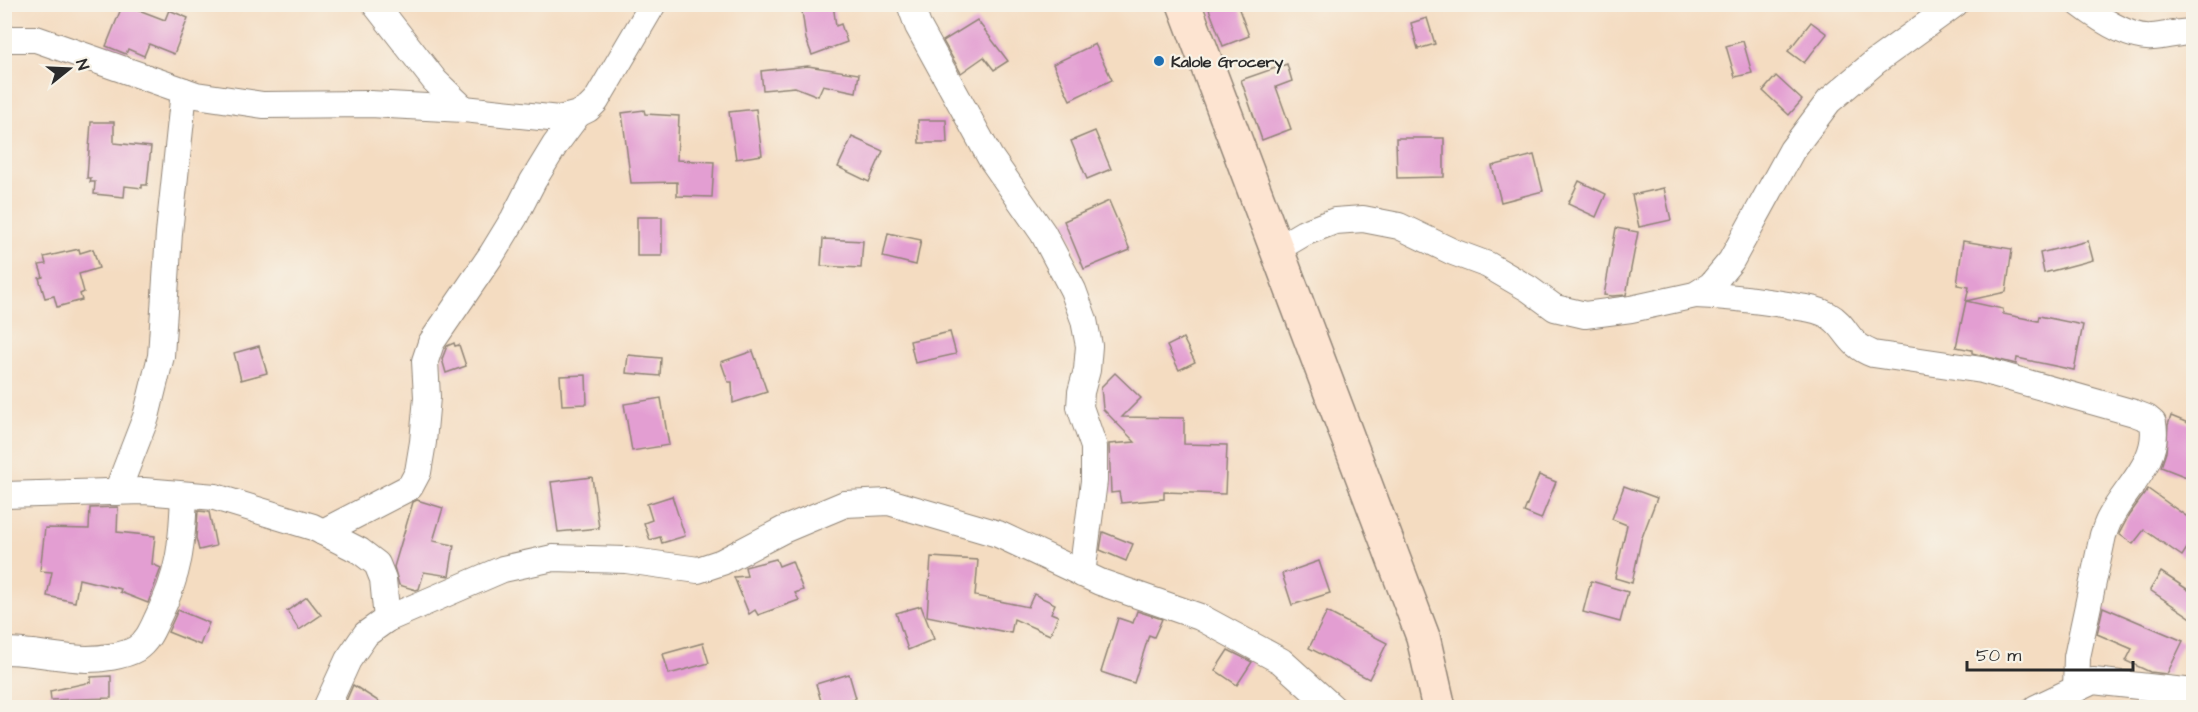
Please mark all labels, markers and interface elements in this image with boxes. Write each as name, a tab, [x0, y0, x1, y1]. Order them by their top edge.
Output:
north arrow	[39, 39, 99, 99]
place label: Kalole Grocery	[1171, 51, 1283, 74]
marker: Kalole Grocery	[1152, 54, 1166, 68]
text: N	[70, 57, 94, 73]
scale bar	[1967, 634, 2134, 672]
text: 50 m	[1976, 643, 2021, 668]

